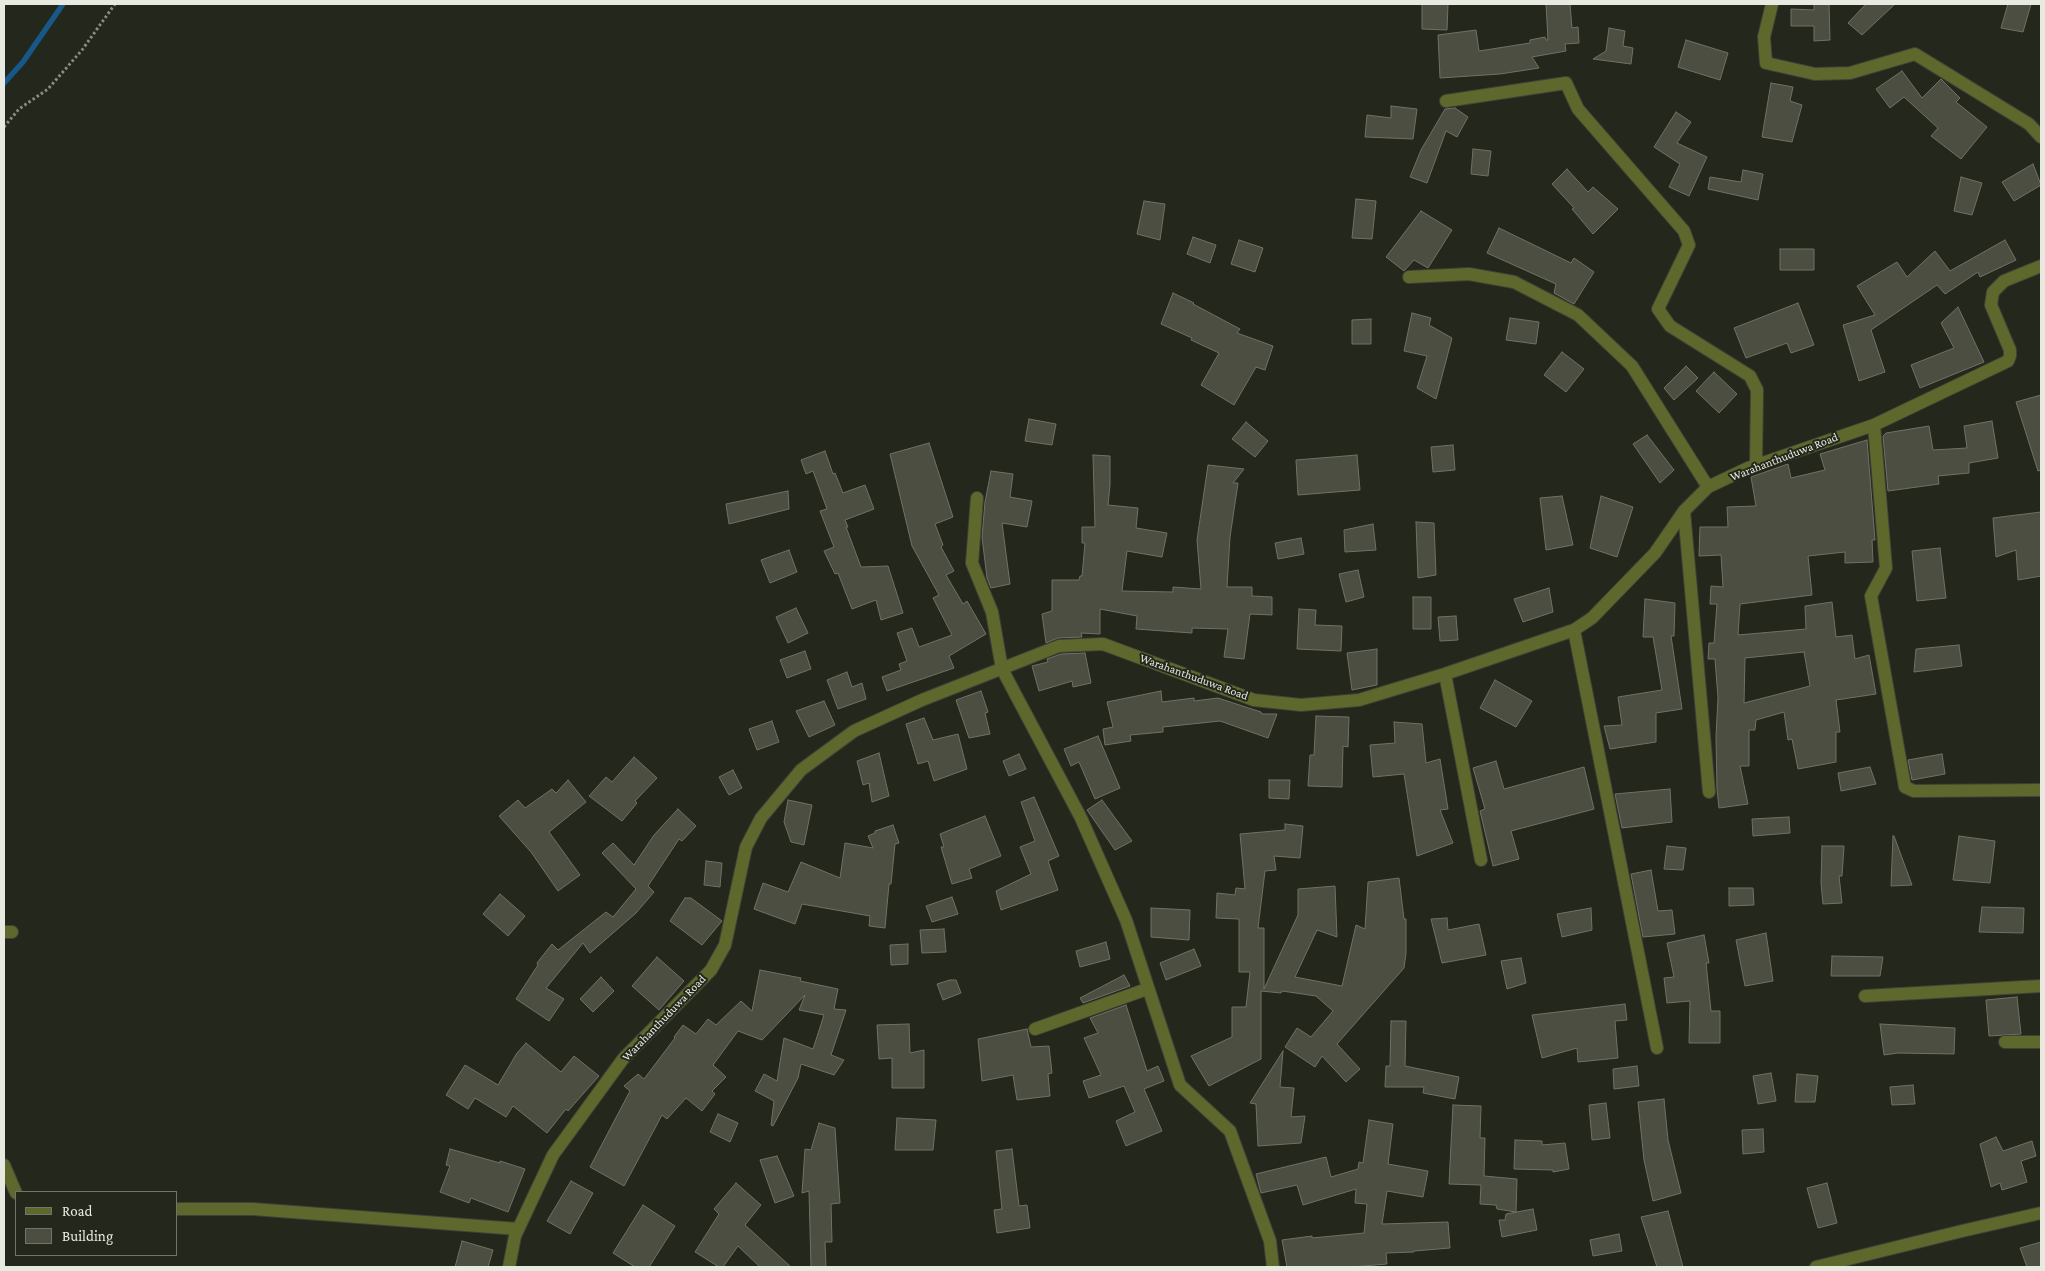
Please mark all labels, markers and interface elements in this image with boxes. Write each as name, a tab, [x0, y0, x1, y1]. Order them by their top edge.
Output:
street label: Warahanthuduwa Road	[1728, 430, 1840, 484]
street label: Warahanthuduwa Road	[1138, 651, 1250, 703]
street label: Warahanthuduwa Road	[619, 972, 709, 1064]
legend	[15, 1191, 178, 1256]
text: Road	[62, 1203, 92, 1219]
text: Building	[62, 1228, 113, 1244]

